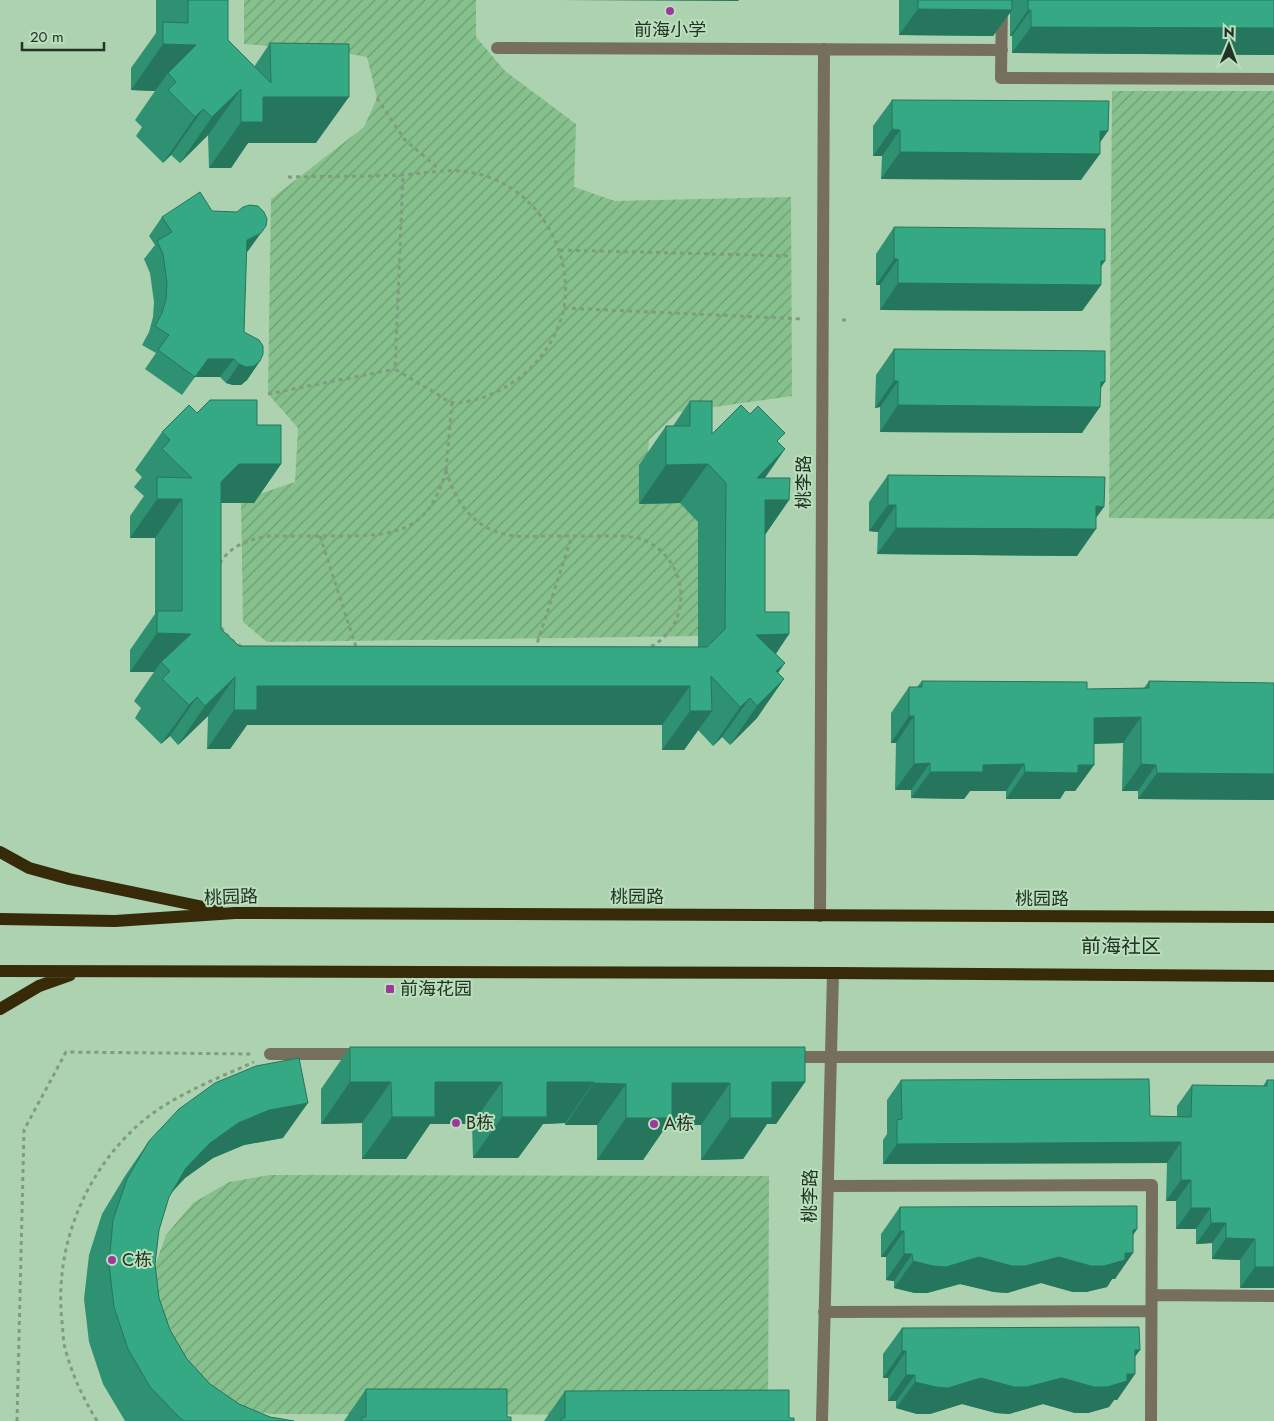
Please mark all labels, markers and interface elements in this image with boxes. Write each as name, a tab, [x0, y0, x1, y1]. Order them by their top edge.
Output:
marker: 前海小学	[664, 5, 676, 17]
place label: 前海小学	[634, 17, 706, 43]
scale bar	[22, 20, 105, 52]
north arrow	[1204, 20, 1254, 70]
text: N	[1223, 22, 1235, 42]
text: 20 m	[30, 26, 64, 48]
street label: 桃李路	[791, 455, 817, 509]
street label: 桃园路	[204, 883, 258, 911]
street label: 桃园路	[610, 884, 664, 910]
street label: 桃园路	[1015, 886, 1069, 912]
district label: 前海社区	[1081, 932, 1161, 961]
place label: 前海花园	[400, 976, 472, 1002]
marker: 前海花园	[384, 983, 396, 995]
place label: B栋	[466, 1110, 494, 1136]
place label: A栋	[664, 1111, 694, 1137]
marker: B栋	[450, 1117, 462, 1129]
marker: A栋	[648, 1118, 660, 1130]
street label: 桃李路	[797, 1169, 823, 1223]
place label: C栋	[122, 1247, 152, 1273]
marker: C栋	[106, 1254, 118, 1266]

